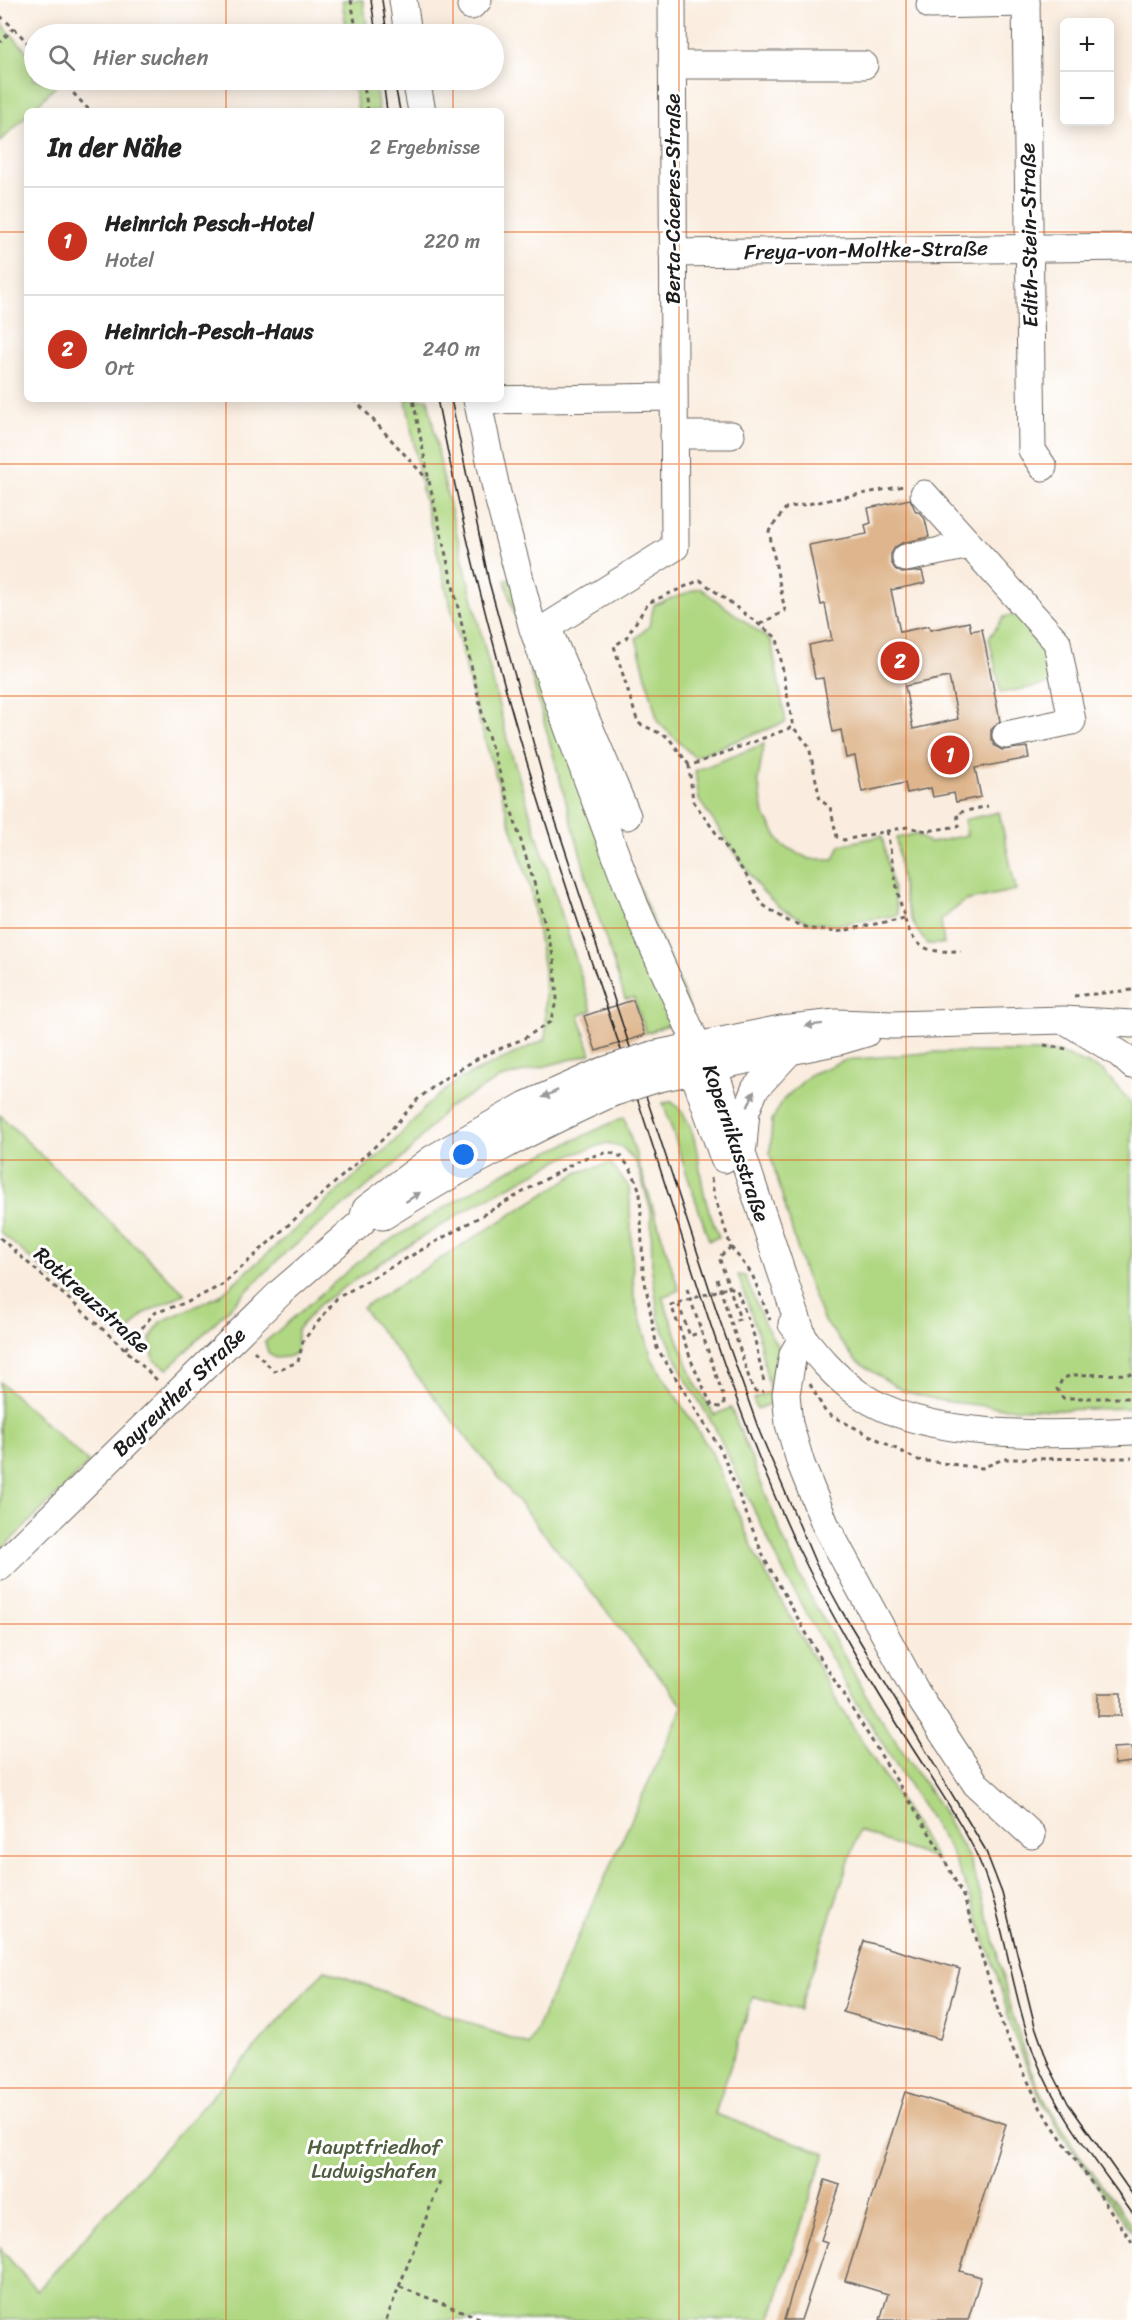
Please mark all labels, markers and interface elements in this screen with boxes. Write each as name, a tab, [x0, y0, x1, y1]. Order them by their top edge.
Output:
map controls	[1060, 18, 1114, 126]
button: +	[1060, 18, 1114, 72]
search box	[24, 24, 504, 90]
text: Hier suchen	[93, 38, 208, 77]
icon: search	[45, 41, 78, 74]
button: −	[1060, 72, 1114, 126]
street label: Berta-Cáceres-Straße	[654, 94, 692, 304]
text: In der Nähe	[48, 124, 182, 170]
text: 2 Ergebnisse	[370, 130, 480, 165]
street label: Edith-Stein-Straße	[1008, 142, 1050, 328]
text: Heinrich Pesch-Hotel	[105, 204, 314, 243]
text: 1	[63, 224, 72, 259]
text: 220 m	[424, 224, 480, 259]
street label: Freya-von-Moltke-Straße	[744, 229, 989, 271]
text: Hotel	[105, 243, 154, 278]
text: Heinrich-Pesch-Haus	[105, 312, 314, 351]
text: 2	[62, 332, 73, 367]
text: 240 m	[423, 332, 480, 367]
text: Ort	[105, 351, 135, 386]
pin: 2	[880, 638, 920, 684]
pin: 1	[930, 732, 970, 777]
one-way arrow	[804, 1020, 823, 1030]
street label: Kopernikusstraße	[691, 1059, 781, 1227]
one-way arrow	[541, 1090, 558, 1099]
one-way arrow	[747, 1090, 756, 1108]
your location	[449, 1140, 478, 1169]
one-way arrow	[405, 1191, 422, 1202]
street label: Rotkreuzstraße	[25, 1237, 159, 1363]
street label: Bayreuther Straße	[103, 1318, 255, 1466]
park label: Hauptfriedhof Ludwigshafen	[307, 2128, 443, 2190]

